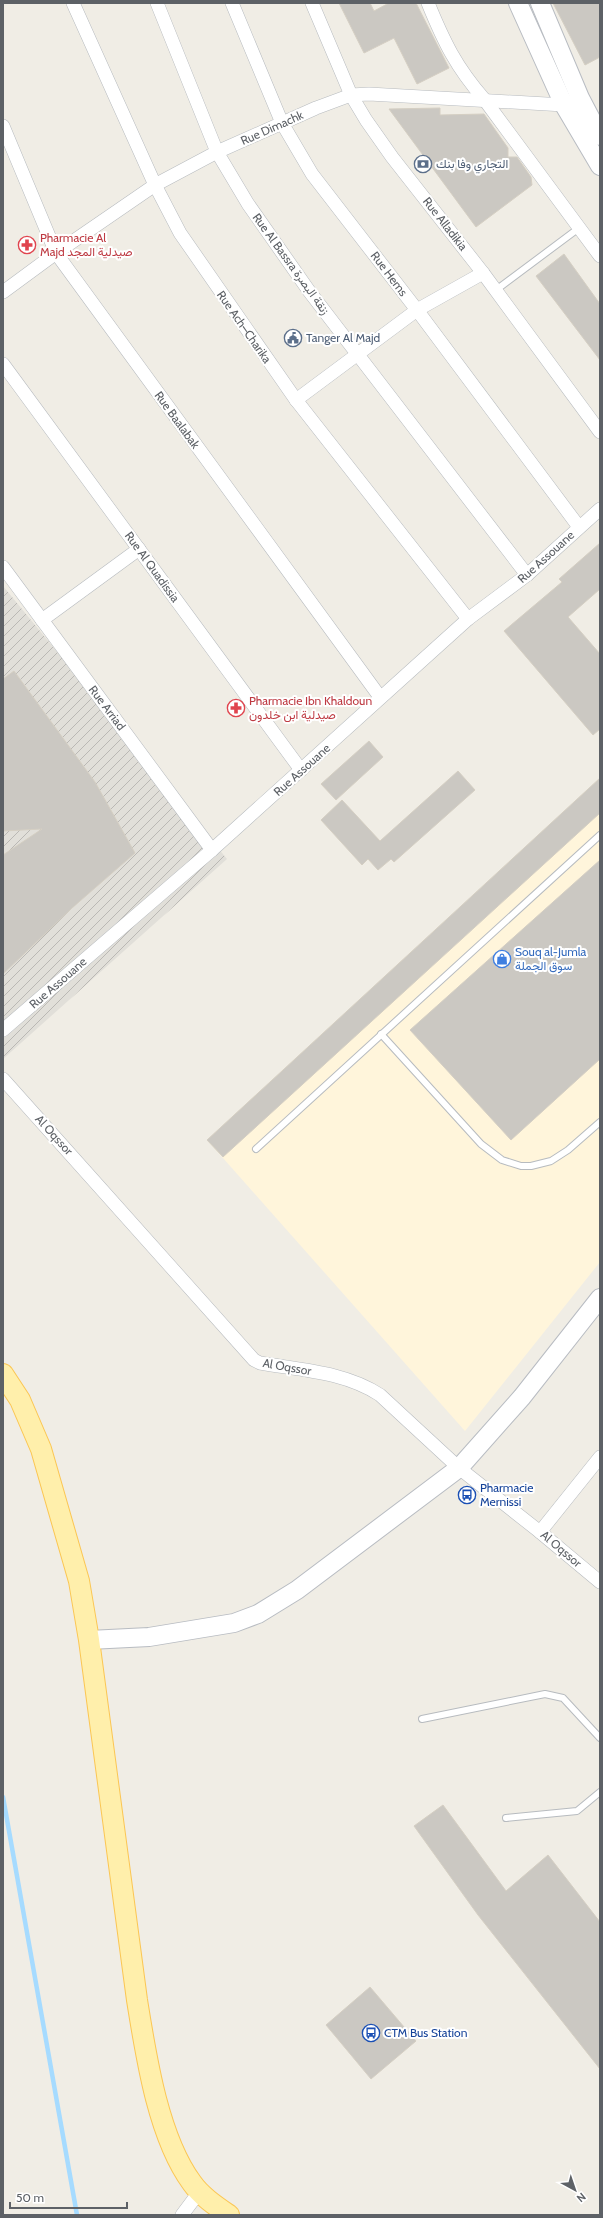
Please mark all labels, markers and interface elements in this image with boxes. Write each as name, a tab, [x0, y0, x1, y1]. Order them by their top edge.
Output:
street label: Rue Dimachk	[238, 107, 306, 148]
bank icon: التجاري وفا بنك	[413, 154, 433, 174]
place label: التجاري وفا بنك	[436, 156, 508, 174]
street label: Rue Alladikia	[420, 194, 471, 254]
street label: Rue Al Bassra زنقة البصرة	[249, 210, 333, 318]
place label: Pharmacie Al Majd صيدلية المجد	[40, 230, 133, 259]
pharmacy icon: Pharmacie Al Majd صيدلية المجد	[17, 235, 37, 255]
street label: Rue Hems	[368, 248, 411, 299]
street label: Rue Ach–Charika	[214, 288, 275, 366]
public building icon: Tanger Al Majd	[283, 328, 303, 348]
place label: Tanger Al Majd	[306, 330, 380, 345]
street label: Rue Baalabak	[152, 388, 204, 452]
street label: Rue Assouane	[514, 527, 577, 586]
street label: Rue Al Quadissia	[122, 528, 183, 605]
street label: Rue Arriad	[86, 682, 129, 733]
place label: Pharmacie Ibn Khaldoun صيدلية ابن خلدون	[249, 693, 372, 723]
pharmacy icon: Pharmacie Ibn Khaldoun صيدلية ابن خلدون	[226, 698, 246, 718]
street label: Rue Assouane	[270, 740, 333, 799]
place label: Souq al-Jumla سوق الجملة	[515, 944, 587, 974]
shop icon: Souq al-Jumla سوق الجملة	[492, 949, 512, 969]
street label: Rue Assouane	[26, 954, 89, 1012]
street label: Al Oqssor	[32, 1111, 76, 1158]
street label: Al Oqssor	[262, 1355, 313, 1378]
place label: Pharmacie Mernissi	[480, 1480, 533, 1509]
bus stop icon: Pharmacie Mernissi	[457, 1485, 477, 1505]
street label: Al Oqssor	[538, 1527, 585, 1570]
bus stop icon: CTM Bus Station	[361, 2023, 381, 2043]
place label: CTM Bus Station	[384, 2025, 468, 2040]
north arrow	[555, 2170, 595, 2210]
scale bar	[10, 2184, 127, 2210]
text: 50 m	[16, 2190, 44, 2205]
text: N	[574, 2190, 589, 2206]

